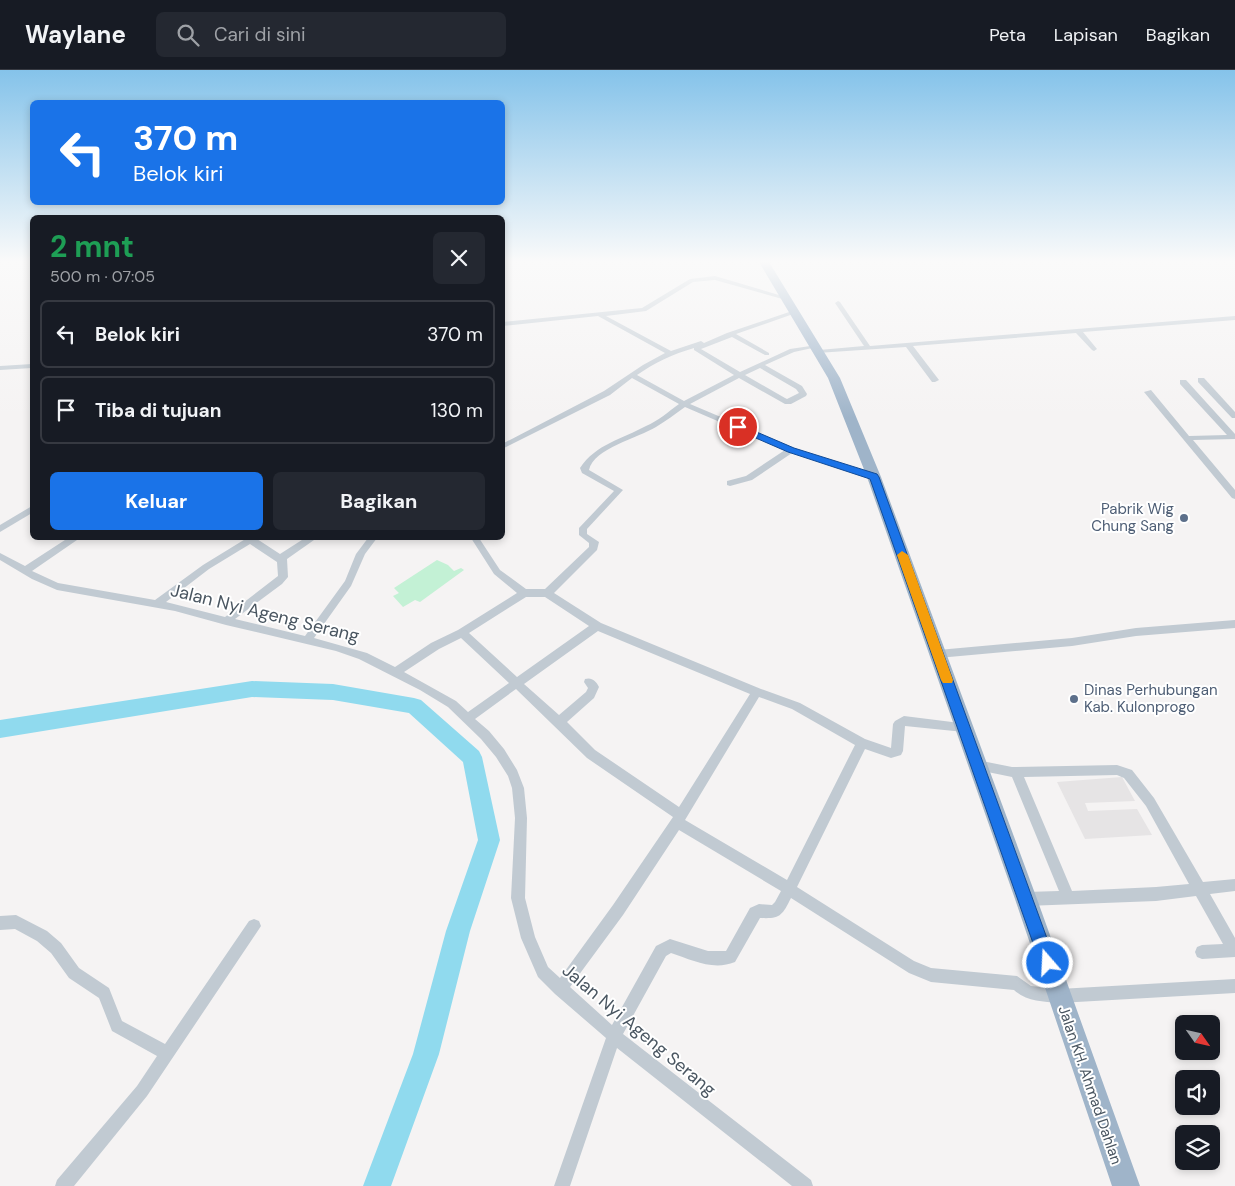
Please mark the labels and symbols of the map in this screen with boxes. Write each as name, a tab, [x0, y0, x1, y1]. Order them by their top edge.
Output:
pin	[717, 406, 759, 448]
place label: Pabrik Wig Chung Sang	[1091, 499, 1174, 536]
marker: Pabrik Wig Chung Sang	[1178, 512, 1190, 524]
street label: Jalan Nyi Ageng Serang	[168, 578, 362, 648]
place label: Dinas Perhubungan Kab. Kulonprogo	[1084, 680, 1218, 717]
marker: Dinas Perhubungan Kab. Kulonprogo	[1068, 693, 1080, 705]
position arrow	[1021, 936, 1073, 988]
street label: Jalan Nyi Ageng Serang	[557, 959, 721, 1101]
street label: Jalan KH. Ahmad Dahlan	[1053, 1003, 1127, 1167]
north arrow	[1175, 1015, 1220, 1060]

